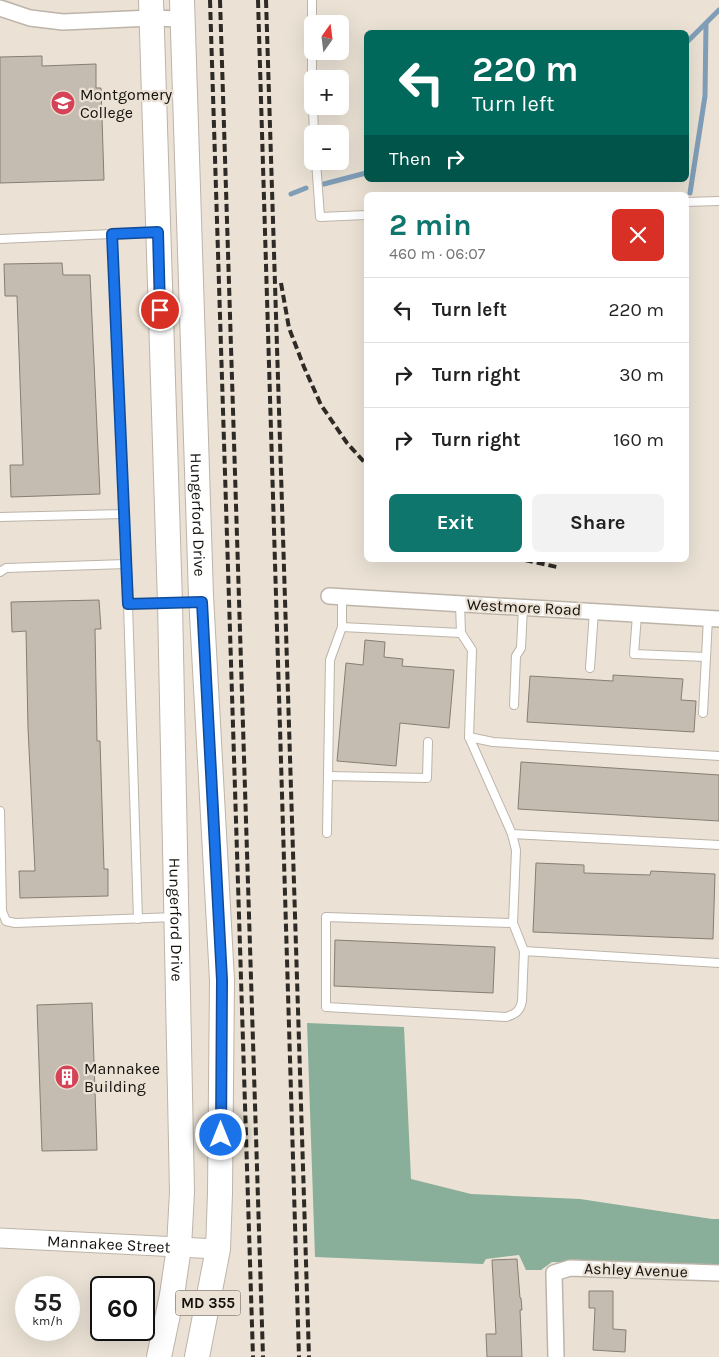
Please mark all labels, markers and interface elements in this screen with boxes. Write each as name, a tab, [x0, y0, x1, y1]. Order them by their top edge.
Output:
north arrow	[304, 15, 349, 60]
map controls	[304, 15, 349, 170]
text: 220 m	[472, 49, 579, 90]
icon: left	[389, 50, 454, 115]
button: +	[304, 70, 349, 115]
place label: Montgomery College	[80, 85, 173, 122]
school or university icon: Montgomery College	[50, 90, 76, 116]
text: Turn left	[472, 91, 555, 117]
button: −	[304, 125, 349, 170]
icon: right	[441, 145, 469, 173]
text: Then	[389, 148, 431, 170]
text: 2 min	[389, 207, 472, 243]
button: close	[612, 209, 664, 261]
text: 460 m · 06:07	[389, 244, 485, 263]
pin	[139, 289, 181, 331]
icon: arrive	[146, 296, 174, 324]
icon: left	[389, 296, 417, 324]
text: Turn left	[432, 299, 507, 321]
text: 220 m	[608, 299, 664, 321]
icon: right	[389, 361, 417, 389]
text: Turn right	[432, 364, 521, 386]
text: 30 m	[619, 364, 664, 386]
icon: right	[389, 426, 417, 454]
text: Turn right	[432, 429, 521, 451]
text: 160 m	[613, 429, 664, 451]
street label: Hungerford Drive	[187, 453, 210, 577]
button: Exit	[389, 494, 522, 552]
button: Share	[532, 494, 664, 552]
street label: Westmore Road	[466, 595, 582, 619]
street label: Hungerford Drive	[166, 858, 187, 982]
place label: Mannakee Building	[84, 1059, 160, 1096]
building icon: Mannakee Building	[54, 1064, 80, 1090]
position arrow	[194, 1108, 246, 1160]
street label: Mannakee Street	[47, 1231, 171, 1256]
street label: Ashley Avenue	[584, 1259, 688, 1281]
speed limit sign: 60	[90, 1276, 155, 1341]
text: 55	[33, 1288, 62, 1317]
road number: MD 355	[176, 1290, 240, 1316]
text: km/h	[32, 1314, 63, 1328]

